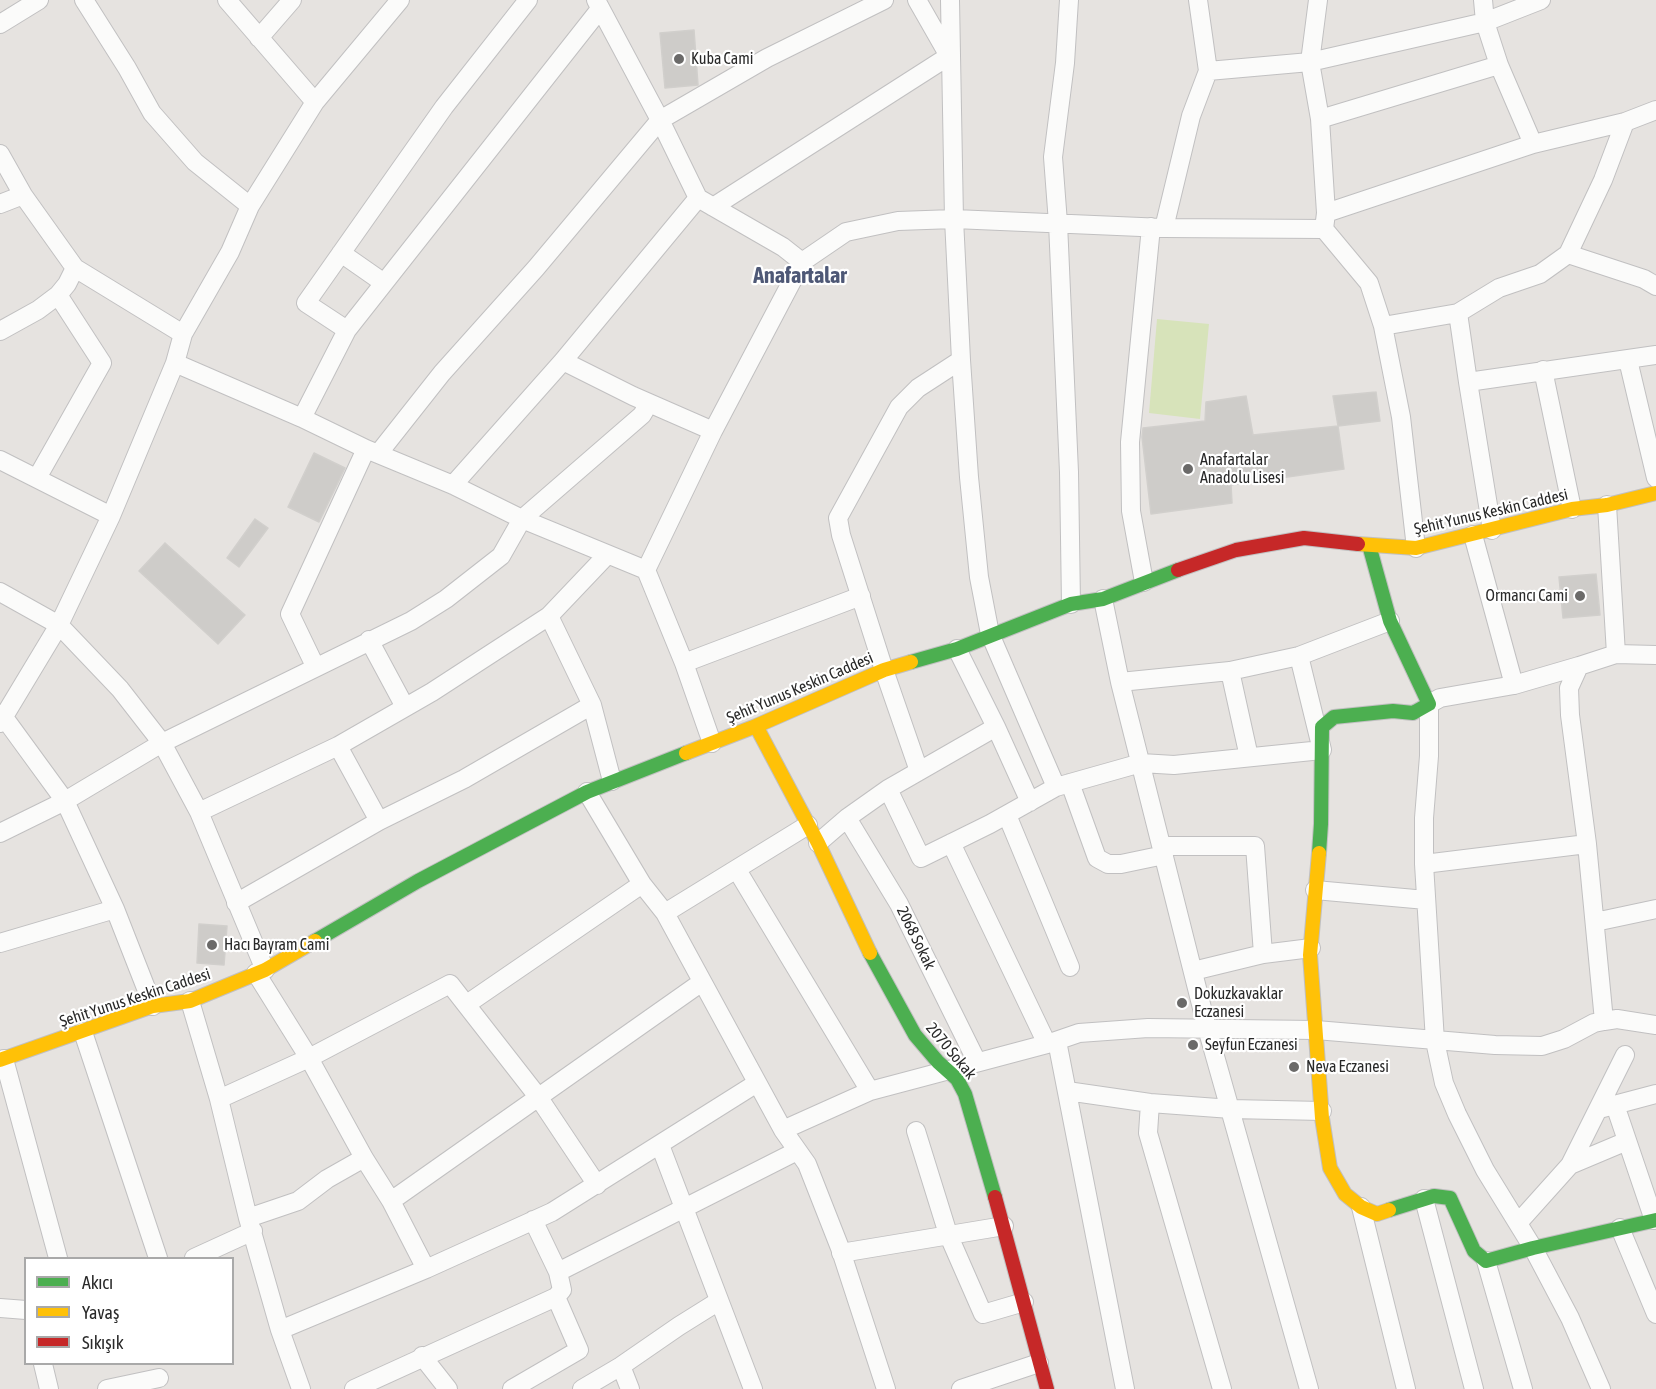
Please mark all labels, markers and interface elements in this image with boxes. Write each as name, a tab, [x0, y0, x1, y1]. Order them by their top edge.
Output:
place label: Kuba Cami	[691, 49, 753, 69]
marker: Kuba Cami	[672, 52, 686, 66]
district label: Anafartalar	[753, 263, 847, 289]
place label: Anafartalar Anadolu Lisesi	[1200, 450, 1284, 488]
marker: Anafartalar Anadolu Lisesi	[1181, 462, 1195, 476]
street label: Şehit Yunus Keskin Caddesi	[1412, 485, 1570, 539]
place label: Ormancı Cami	[1486, 586, 1568, 606]
marker: Ormancı Cami	[1573, 589, 1587, 603]
street label: Şehit Yunus Keskin Caddesi	[724, 648, 876, 728]
street label: 2068 Sokak	[892, 903, 940, 973]
place label: Hacı Bayram Cami	[224, 935, 330, 955]
marker: Hacı Bayram Cami	[205, 938, 219, 952]
street label: Şehit Yunus Keskin Caddesi	[57, 965, 213, 1031]
place label: Dokuzkavaklar Eczanesi	[1194, 984, 1283, 1022]
marker: Dokuzkavaklar Eczanesi	[1175, 996, 1189, 1010]
street label: 2070 Sokak	[922, 1019, 980, 1083]
place label: Seyfun Eczanesi	[1205, 1035, 1298, 1055]
marker: Seyfun Eczanesi	[1186, 1038, 1200, 1052]
place label: Neva Eczanesi	[1306, 1057, 1389, 1077]
marker: Neva Eczanesi	[1287, 1060, 1301, 1074]
legend	[24, 1257, 234, 1365]
text: Akıcı	[82, 1272, 113, 1293]
text: Yavaş	[82, 1302, 119, 1323]
text: Sıkışık	[82, 1332, 124, 1353]

